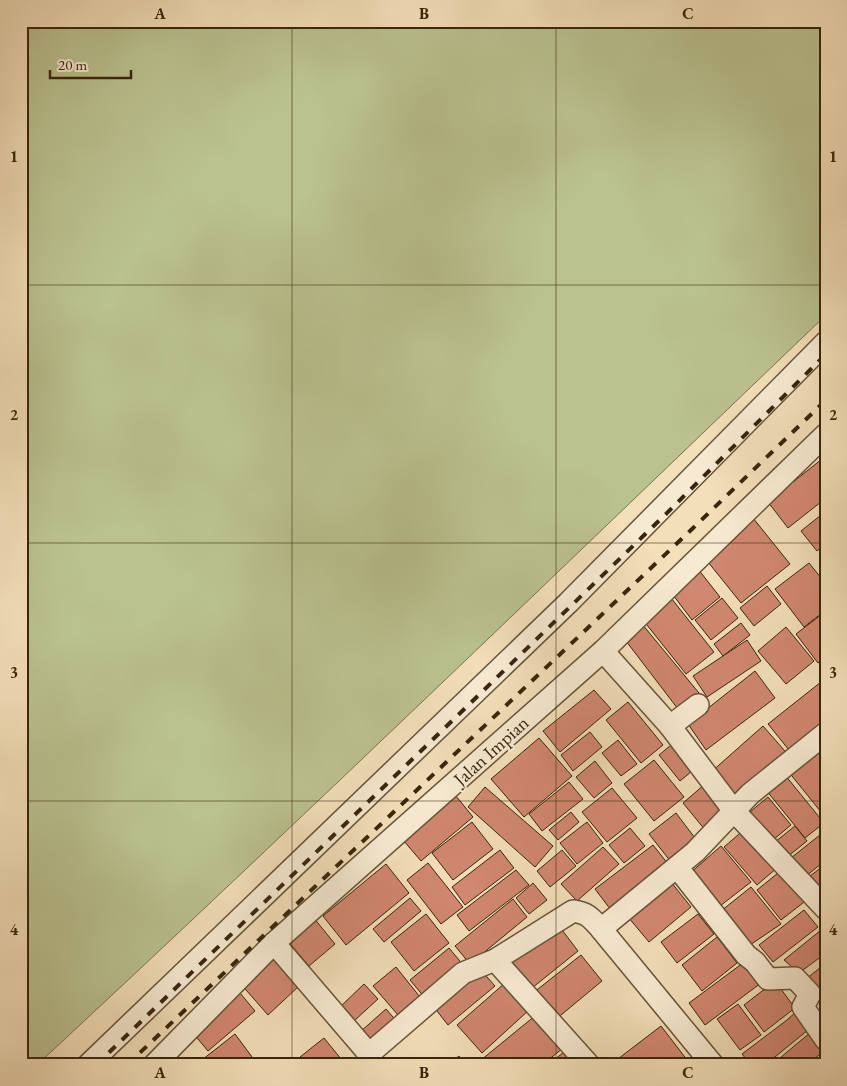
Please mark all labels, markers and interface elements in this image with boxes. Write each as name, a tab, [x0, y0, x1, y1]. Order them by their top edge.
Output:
text: A	[153, 3, 166, 24]
text: B	[419, 3, 429, 24]
text: C	[682, 3, 694, 24]
scale bar	[50, 48, 131, 80]
text: 20 m	[58, 55, 87, 74]
text: 1	[10, 146, 18, 167]
text: 1	[829, 146, 837, 167]
text: 2	[10, 404, 19, 425]
text: 2	[829, 404, 838, 425]
text: 3	[10, 662, 18, 683]
text: 3	[829, 662, 837, 683]
street label: Jalan Impian	[446, 710, 534, 793]
text: 4	[10, 919, 19, 940]
text: 4	[829, 919, 838, 940]
text: A	[153, 1062, 166, 1083]
text: B	[419, 1062, 429, 1083]
text: C	[682, 1062, 694, 1083]

